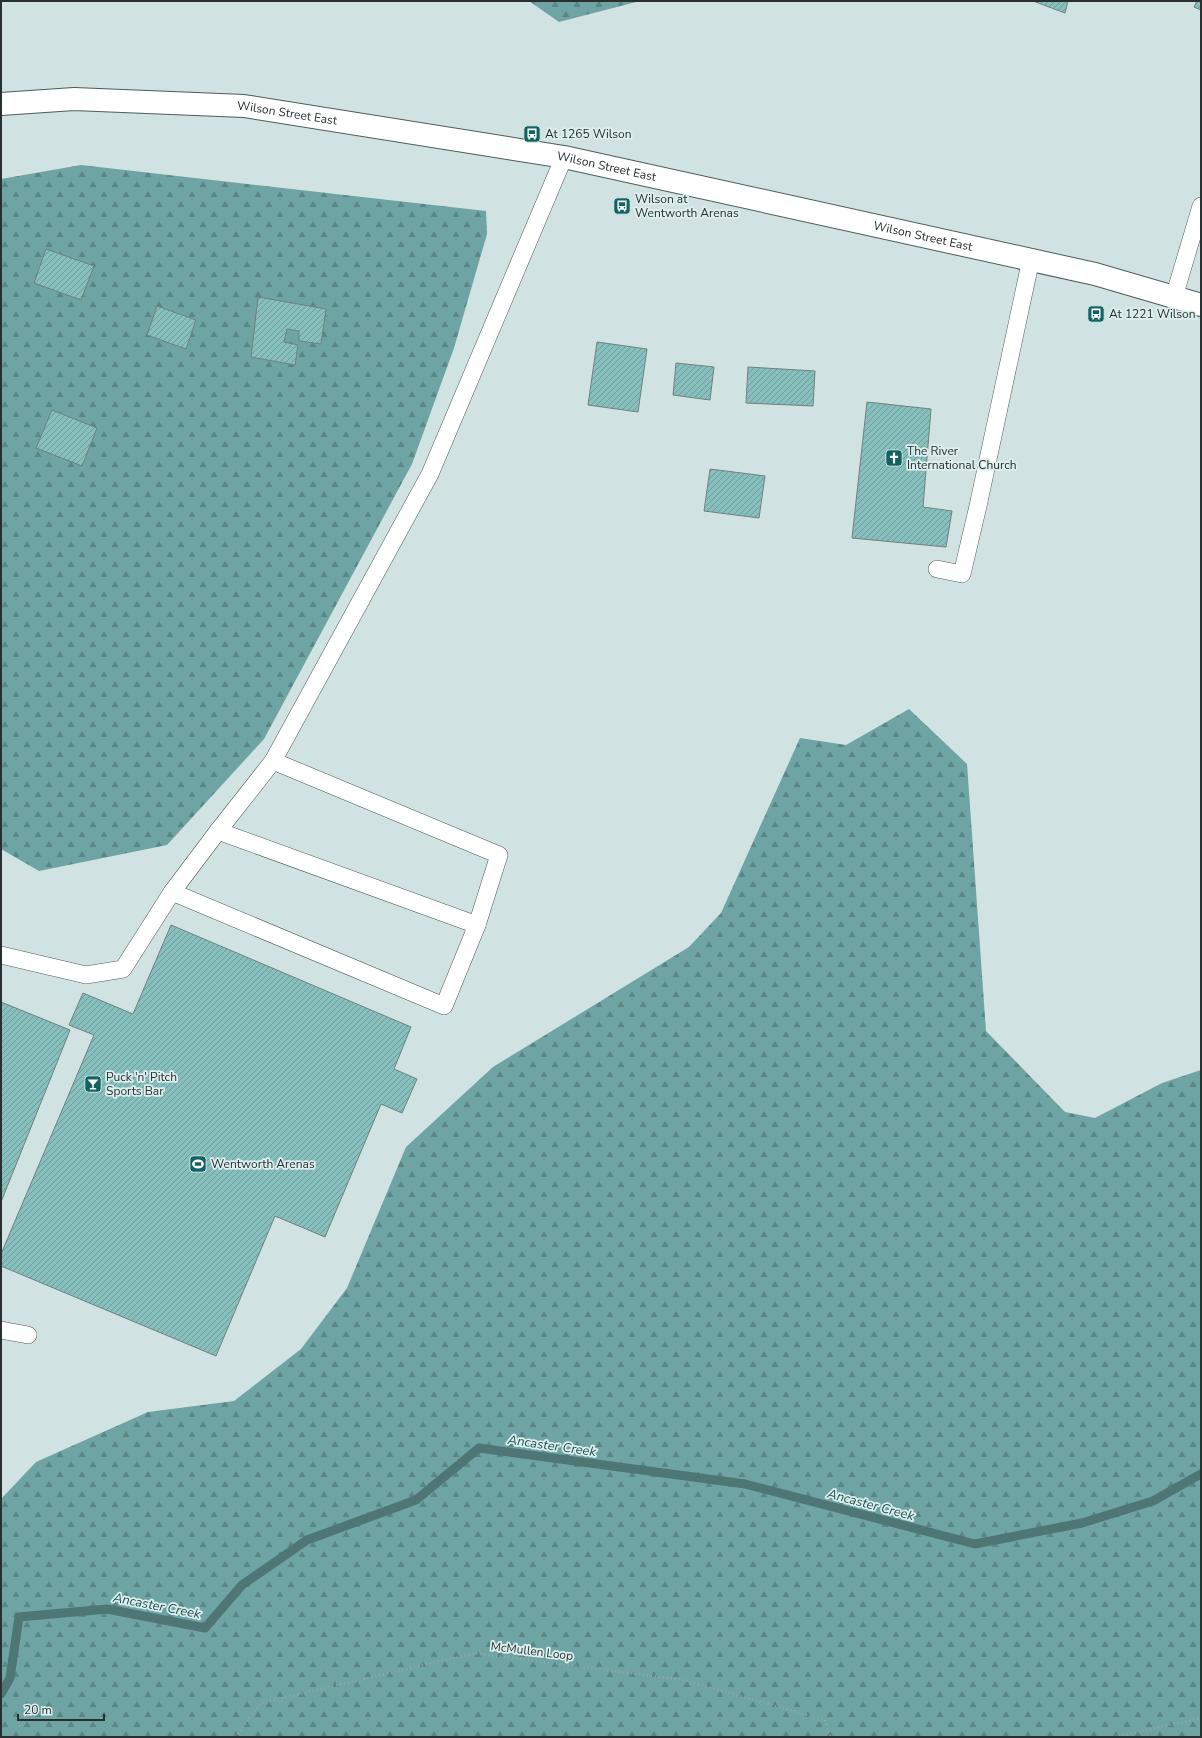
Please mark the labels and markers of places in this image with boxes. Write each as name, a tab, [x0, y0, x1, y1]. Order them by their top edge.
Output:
bus stop icon: At 1265 Wilson	[522, 124, 542, 144]
place label: At 1265 Wilson	[545, 126, 632, 142]
place label: Wilson at Wentworth Arenas	[635, 191, 739, 221]
bus stop icon: Wilson at Wentworth Arenas	[612, 196, 632, 216]
bus stop icon: At 1221 Wilson	[1086, 304, 1106, 324]
place label: At 1221 Wilson	[1109, 306, 1196, 322]
place label: The River International Church	[907, 443, 1017, 473]
church icon: The River International Church	[884, 448, 904, 468]
place label: Puck 'n' Pitch Sports Bar	[106, 1069, 177, 1099]
bar icon: Puck 'n' Pitch Sports Bar	[83, 1074, 103, 1094]
sports icon: Wentworth Arenas	[188, 1154, 208, 1174]
place label: Wentworth Arenas	[211, 1156, 315, 1172]

